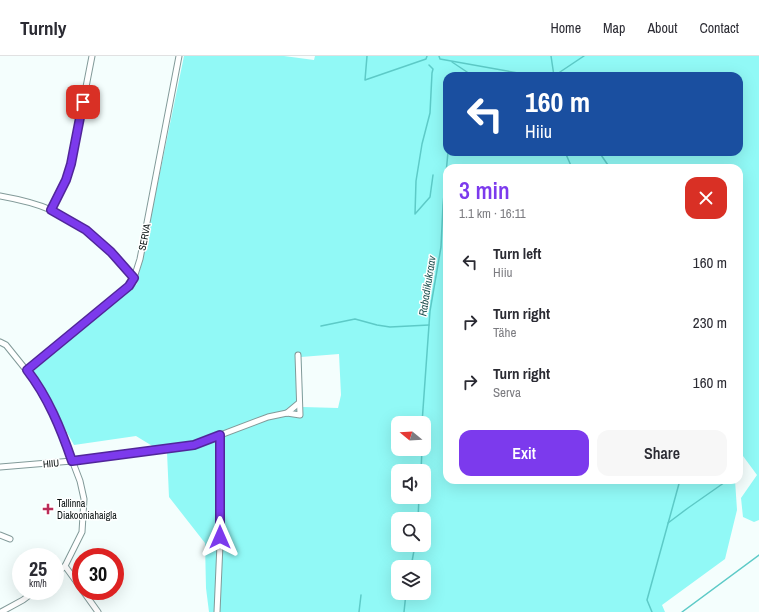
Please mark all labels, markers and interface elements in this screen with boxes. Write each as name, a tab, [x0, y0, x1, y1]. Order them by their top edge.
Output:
text: Turnly	[20, 15, 66, 41]
text: Home	[550, 19, 581, 37]
text: Map	[603, 19, 625, 37]
text: About	[647, 19, 677, 37]
text: Contact	[699, 19, 739, 37]
text: 160 m	[525, 83, 590, 121]
pin	[66, 85, 100, 119]
icon: left	[459, 88, 511, 140]
icon: arrive	[72, 91, 94, 113]
text: Hiiu	[525, 119, 552, 144]
text: 3 min	[459, 174, 510, 206]
button: close	[685, 177, 727, 219]
text: 1.1 km · 16:11	[459, 205, 526, 222]
street label: SERVA	[136, 222, 154, 252]
text: Turn left	[493, 243, 541, 264]
icon: left	[459, 251, 481, 273]
text: 160 m	[693, 252, 727, 273]
water label: Rabadikukraav	[415, 254, 439, 317]
text: Hiiu	[493, 264, 513, 281]
text: Turn right	[493, 303, 550, 324]
icon: right	[459, 311, 481, 333]
text: 230 m	[693, 312, 727, 333]
text: Tähe	[493, 324, 516, 341]
text: Turn right	[493, 363, 550, 384]
icon: right	[459, 371, 481, 393]
text: 160 m	[693, 372, 727, 393]
text: Serva	[493, 384, 521, 401]
north arrow	[391, 416, 431, 456]
map controls	[391, 416, 431, 600]
button: Exit	[459, 430, 589, 476]
button: Share	[597, 430, 727, 476]
street label: HIIU	[42, 456, 60, 471]
button: sound	[391, 464, 431, 504]
place label: Tallinna Diakooniahaigla	[57, 497, 117, 522]
marker: Tallinna Diakooniahaigla	[42, 503, 54, 515]
button: search	[391, 512, 431, 552]
position arrow	[199, 516, 241, 558]
speed limit sign: 30	[72, 548, 124, 600]
text: 25	[29, 555, 47, 582]
button: layers	[391, 560, 431, 600]
text: km/h	[29, 577, 47, 590]

